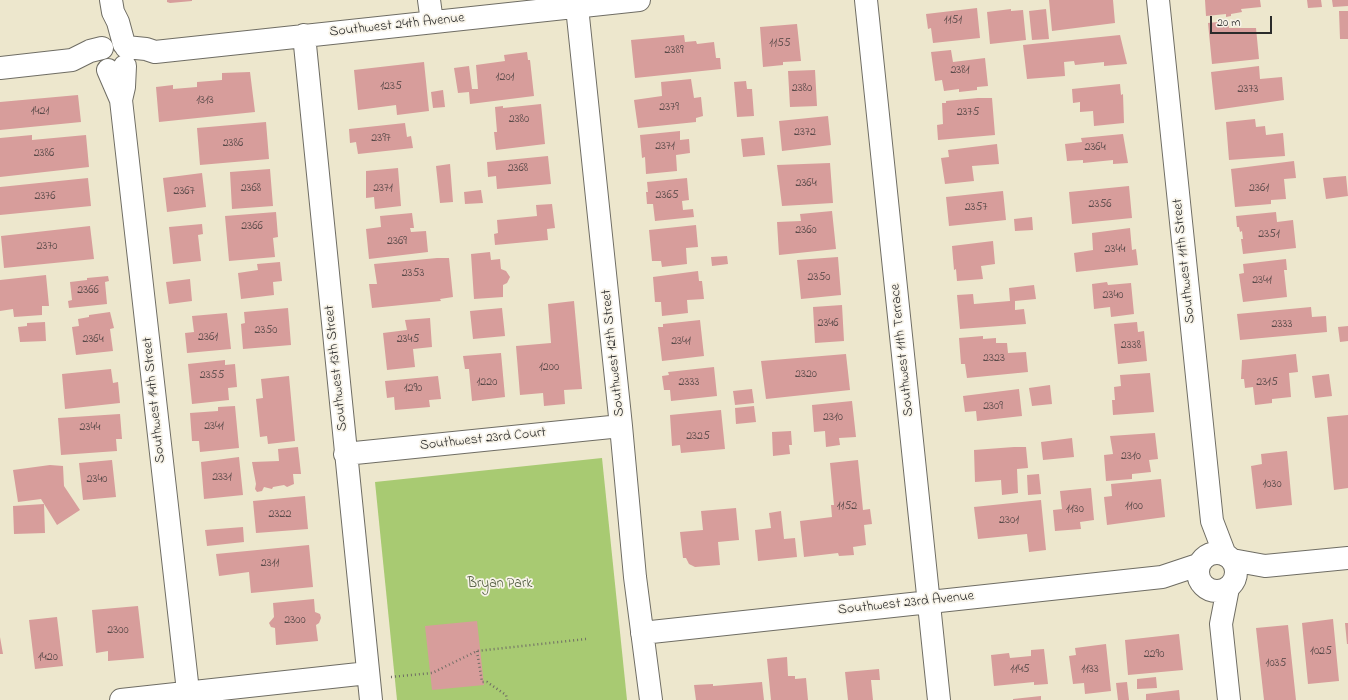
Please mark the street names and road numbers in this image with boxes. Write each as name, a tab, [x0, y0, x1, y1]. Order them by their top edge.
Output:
street label: Southwest 24th Avenue	[329, 11, 465, 41]
street label: Southwest 11th Street	[1170, 198, 1200, 324]
street label: Southwest 11th Terrace	[888, 283, 918, 417]
street label: Southwest 12th Street	[599, 289, 629, 417]
street label: Southwest 13th Street	[322, 304, 352, 432]
street label: Southwest 14th Street	[140, 336, 170, 464]
street label: Southwest 23rd Court	[419, 425, 547, 455]
street label: Southwest 23rd Avenue	[837, 589, 975, 619]

